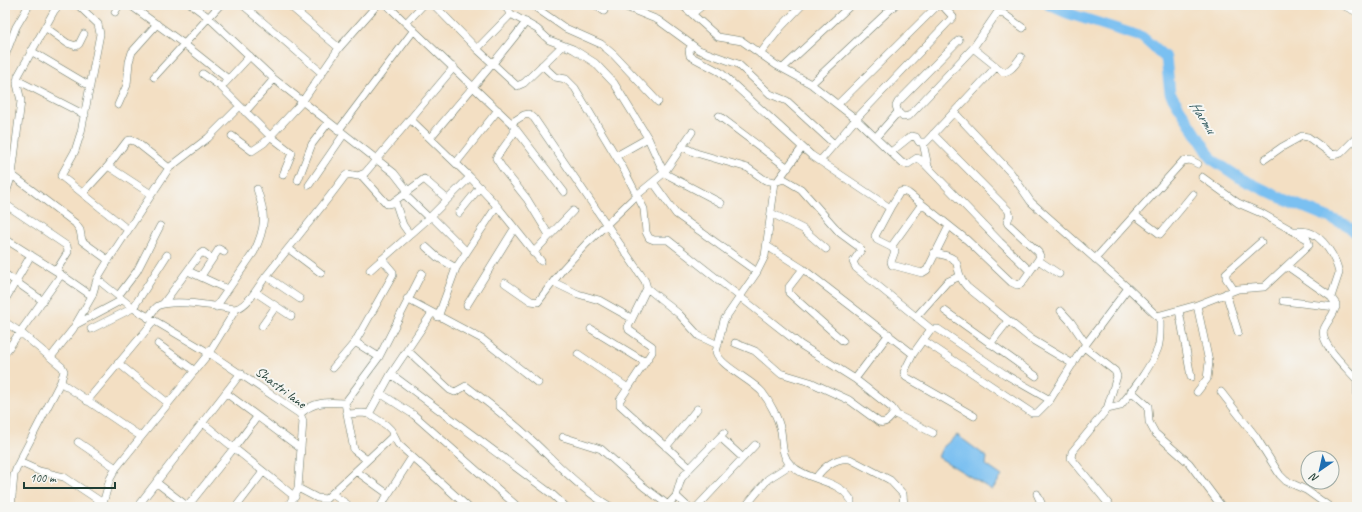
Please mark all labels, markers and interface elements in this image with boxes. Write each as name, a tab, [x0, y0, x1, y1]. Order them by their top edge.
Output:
water label: Harmu	[1185, 97, 1221, 139]
street label: Shastri lane	[252, 363, 311, 413]
north arrow	[1300, 450, 1340, 490]
scale bar	[24, 464, 115, 490]
text: N	[1306, 469, 1321, 486]
text: 100 m	[30, 470, 57, 486]

